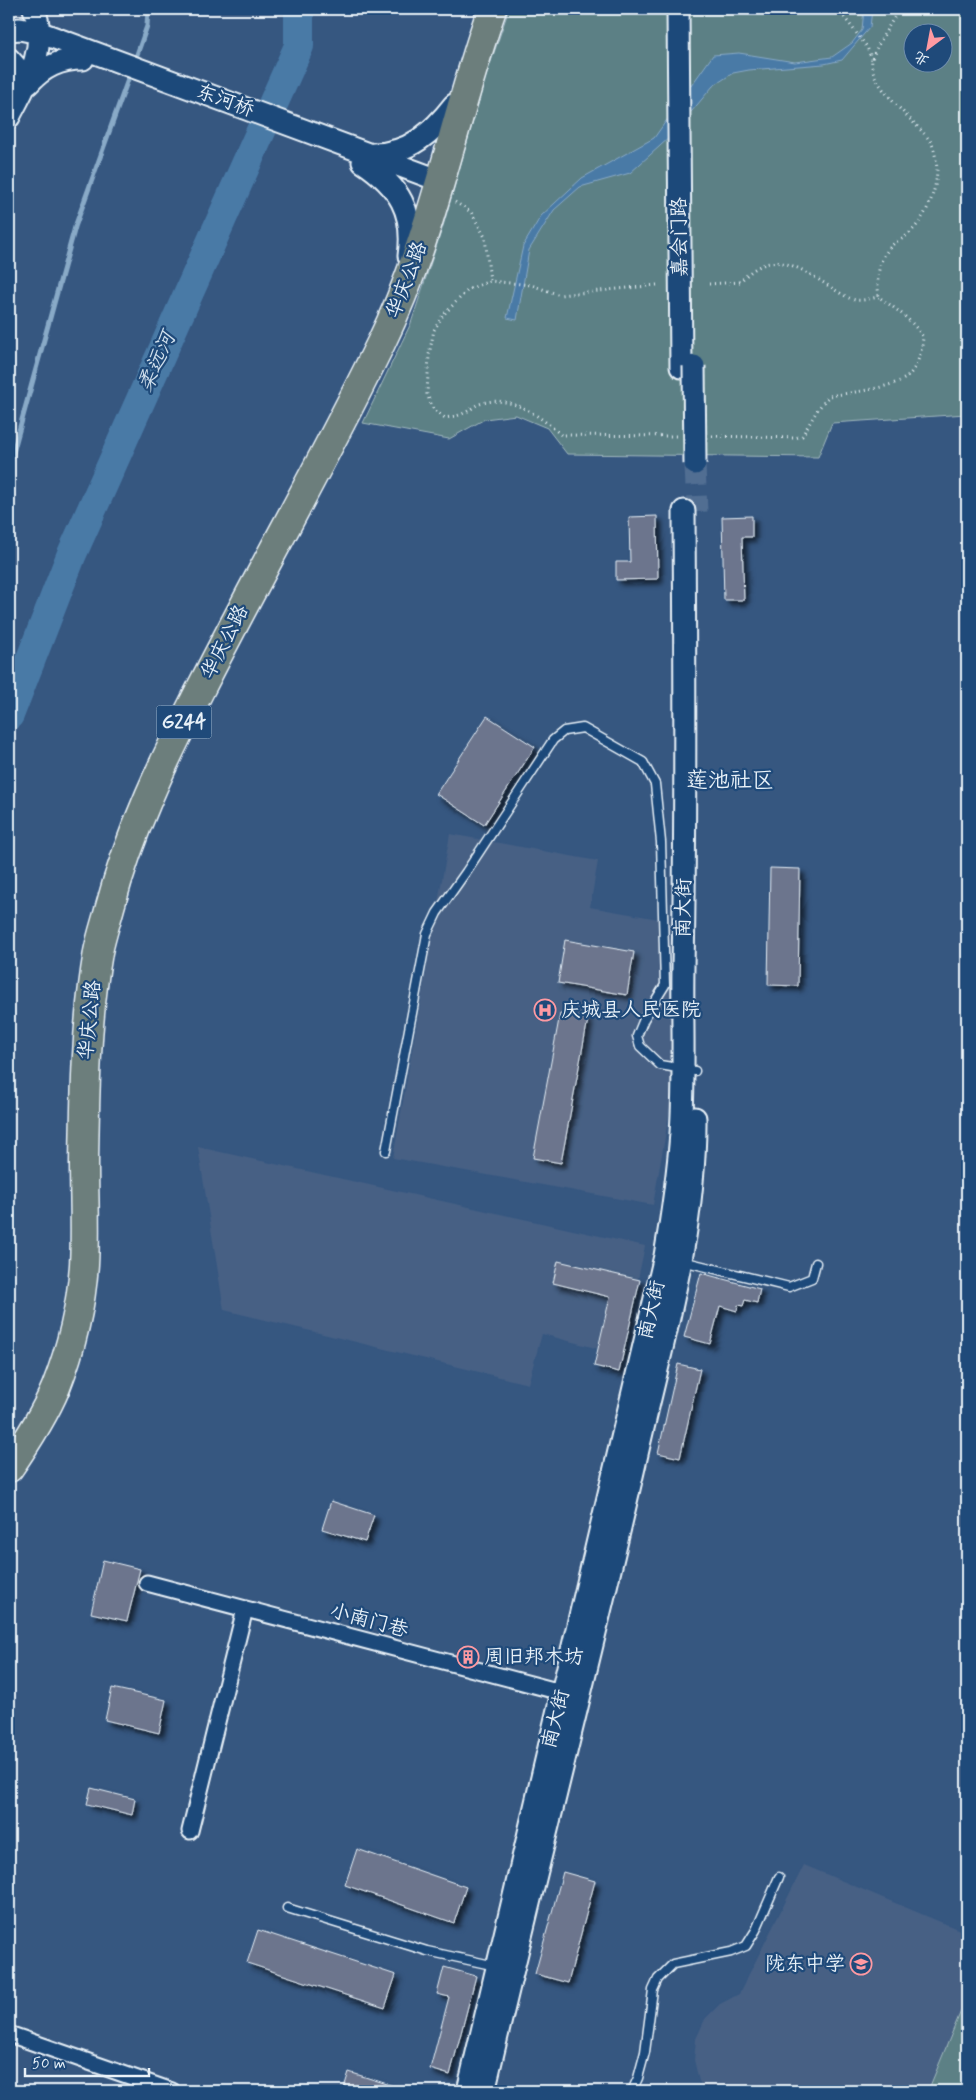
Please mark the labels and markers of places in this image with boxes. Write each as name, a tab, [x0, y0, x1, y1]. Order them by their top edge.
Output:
place label: 庆城县人民医院	[561, 997, 701, 1024]
hospital icon: 庆城县人民医院	[533, 998, 557, 1022]
place label: 周旧邦木坊	[484, 1644, 584, 1671]
building icon: 周旧邦木坊	[456, 1645, 480, 1669]
place label: 陇东中学	[765, 1951, 845, 1978]
school or university icon: 陇东中学	[849, 1952, 873, 1976]

